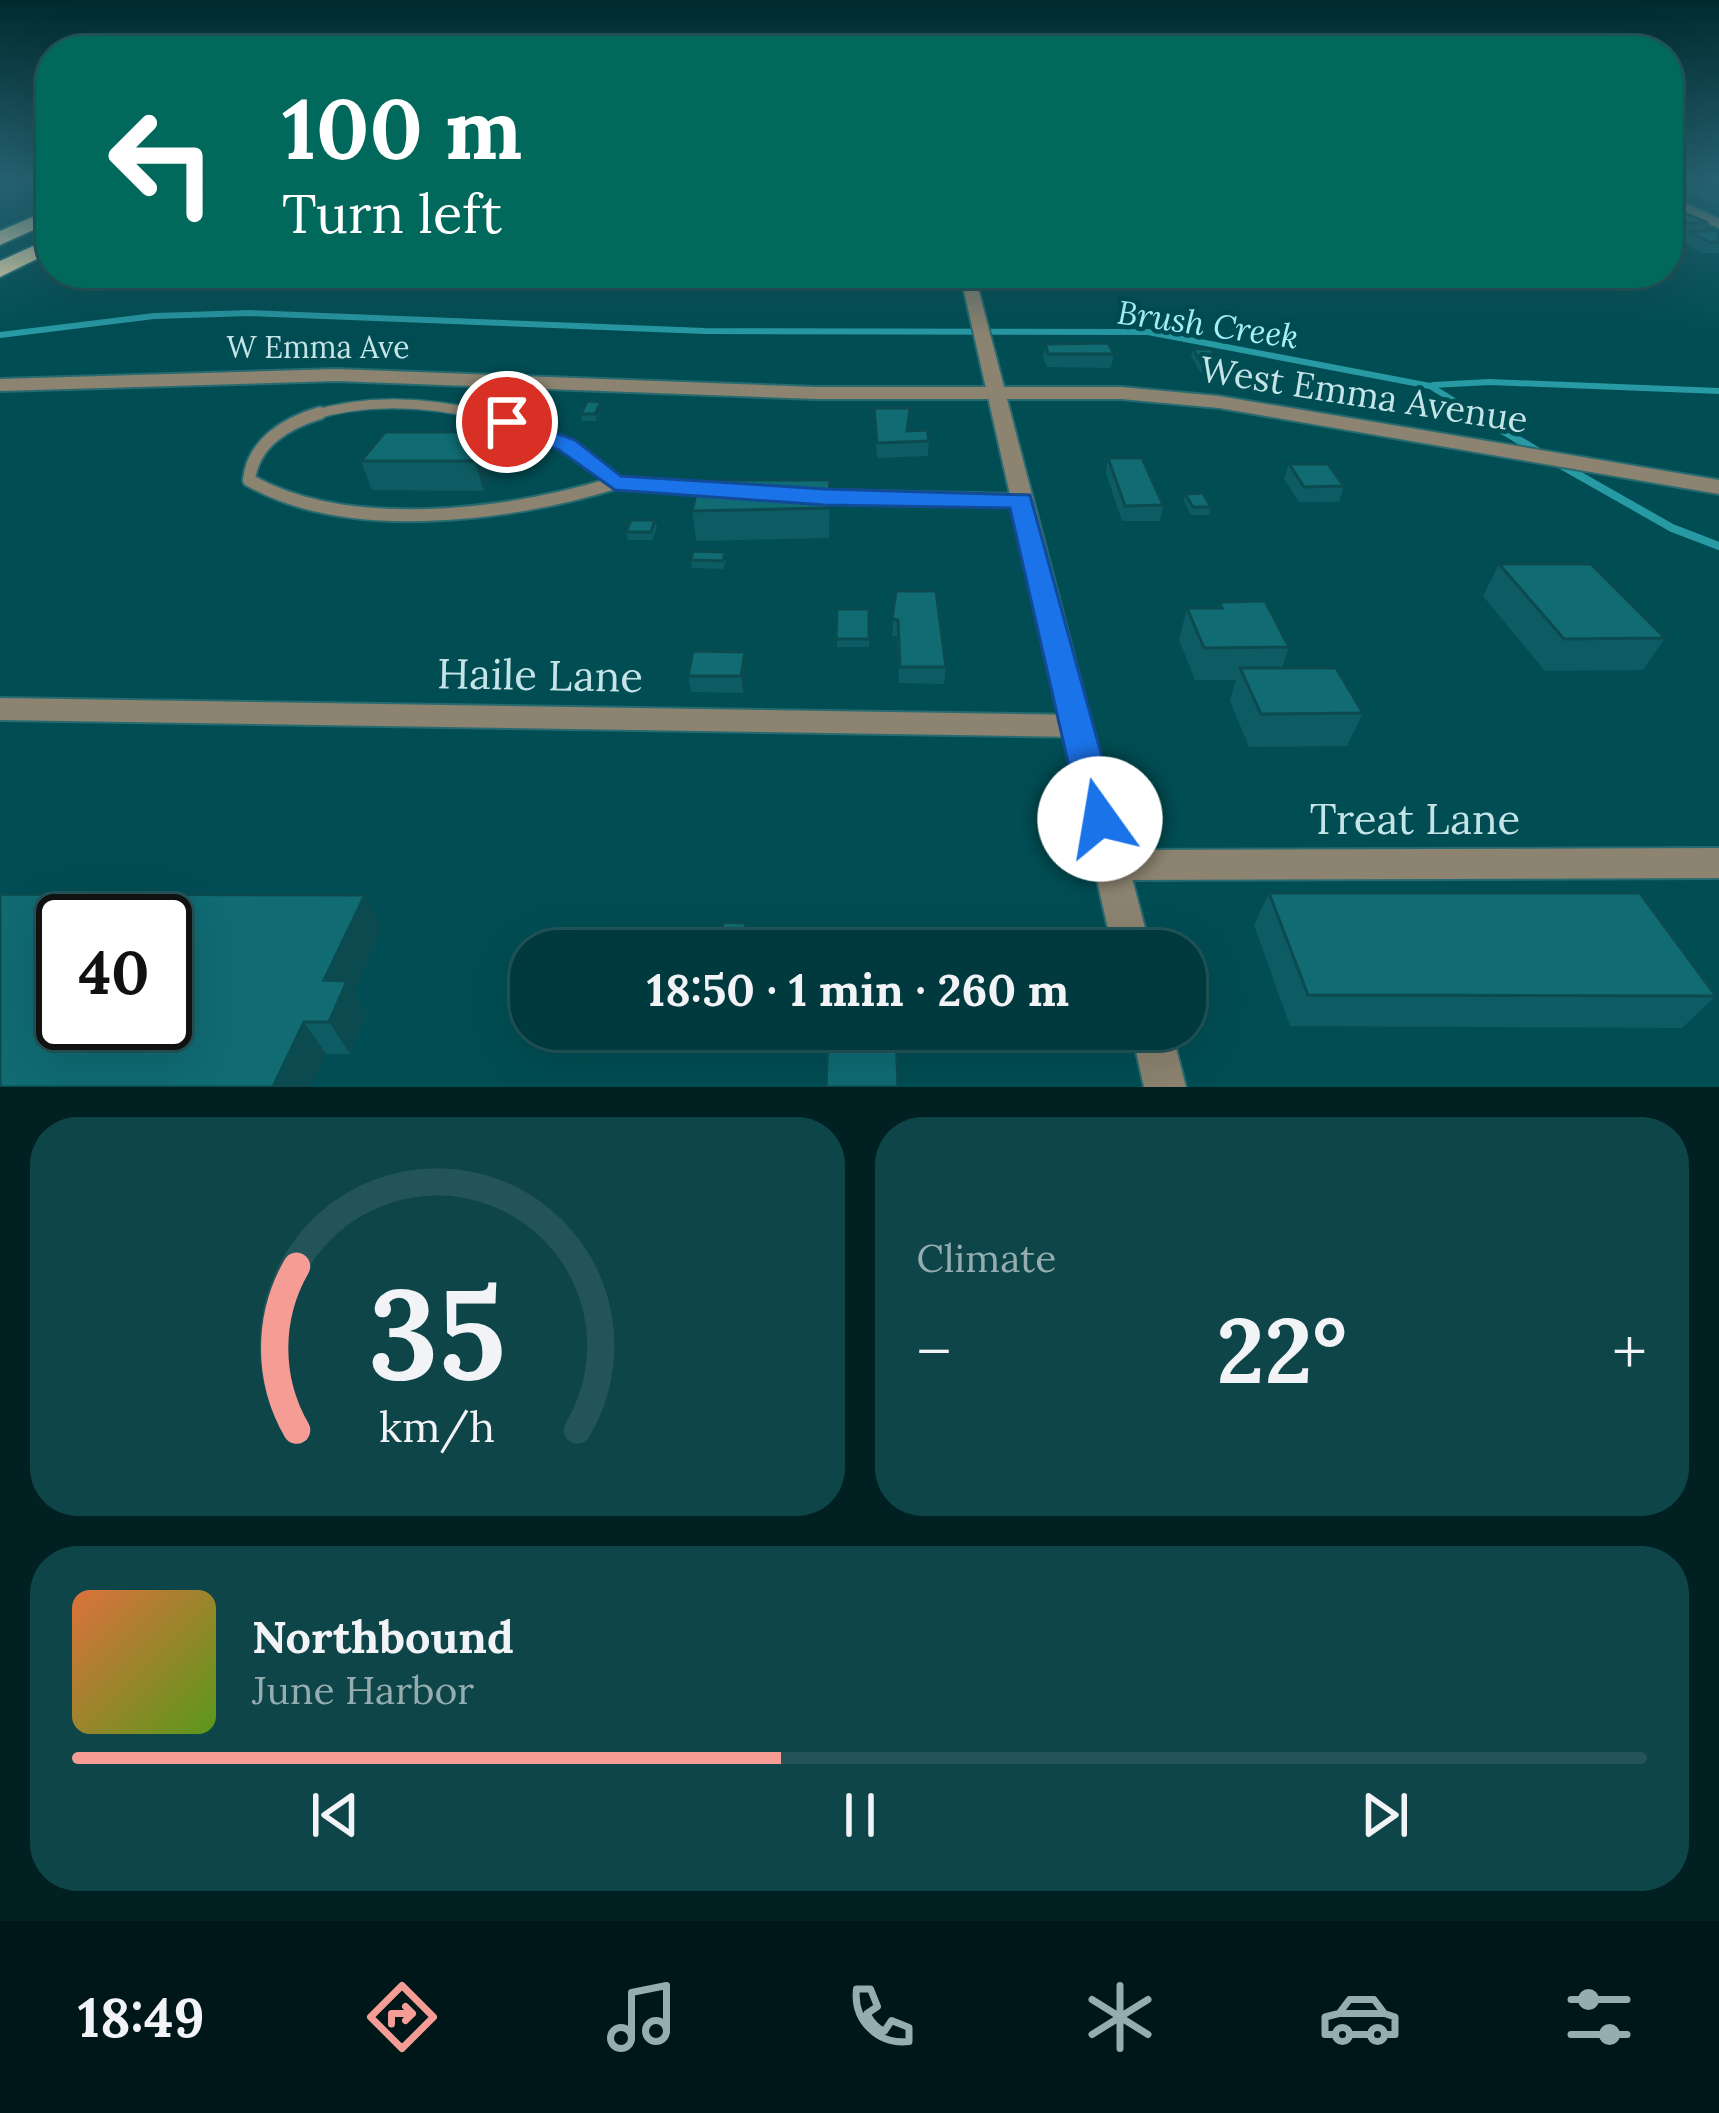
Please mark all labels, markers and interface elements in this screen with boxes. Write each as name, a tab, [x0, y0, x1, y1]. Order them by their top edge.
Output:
text: 100 m	[282, 74, 522, 182]
icon: left	[84, 84, 240, 240]
text: Turn left	[282, 179, 502, 248]
water label: Brush Creek	[1115, 290, 1301, 358]
street label: W Emma Ave	[227, 328, 409, 366]
street label: West Emma Avenue	[1197, 345, 1531, 443]
pin	[456, 371, 558, 473]
icon: arrive	[474, 389, 540, 455]
street label: Haile Lane	[436, 646, 644, 704]
position arrow	[1037, 756, 1163, 882]
street label: Treat Lane	[1310, 792, 1520, 846]
speed limit sign: 40	[36, 894, 192, 1050]
text: 18:50 · 1 min · 260 m	[647, 961, 1069, 1018]
text: Climate	[917, 1233, 1056, 1283]
text: 35	[369, 1253, 506, 1413]
text: 22°	[1217, 1292, 1347, 1408]
text: −	[917, 1309, 951, 1393]
text: +	[1612, 1309, 1647, 1393]
text: km/h	[379, 1398, 495, 1453]
text: Northbound	[252, 1608, 514, 1665]
text: June Harbor	[252, 1665, 474, 1715]
icon: previous	[302, 1782, 368, 1848]
icon: pause	[827, 1782, 893, 1848]
icon: next	[1352, 1782, 1418, 1848]
icon: directions	[360, 1975, 444, 2059]
icon: music	[600, 1975, 684, 2059]
icon: phone	[839, 1975, 923, 2059]
icon: climate	[1078, 1975, 1162, 2059]
icon: car	[1318, 1975, 1402, 2059]
icon: filters	[1557, 1975, 1641, 2059]
text: 18:49	[78, 1983, 205, 2052]

